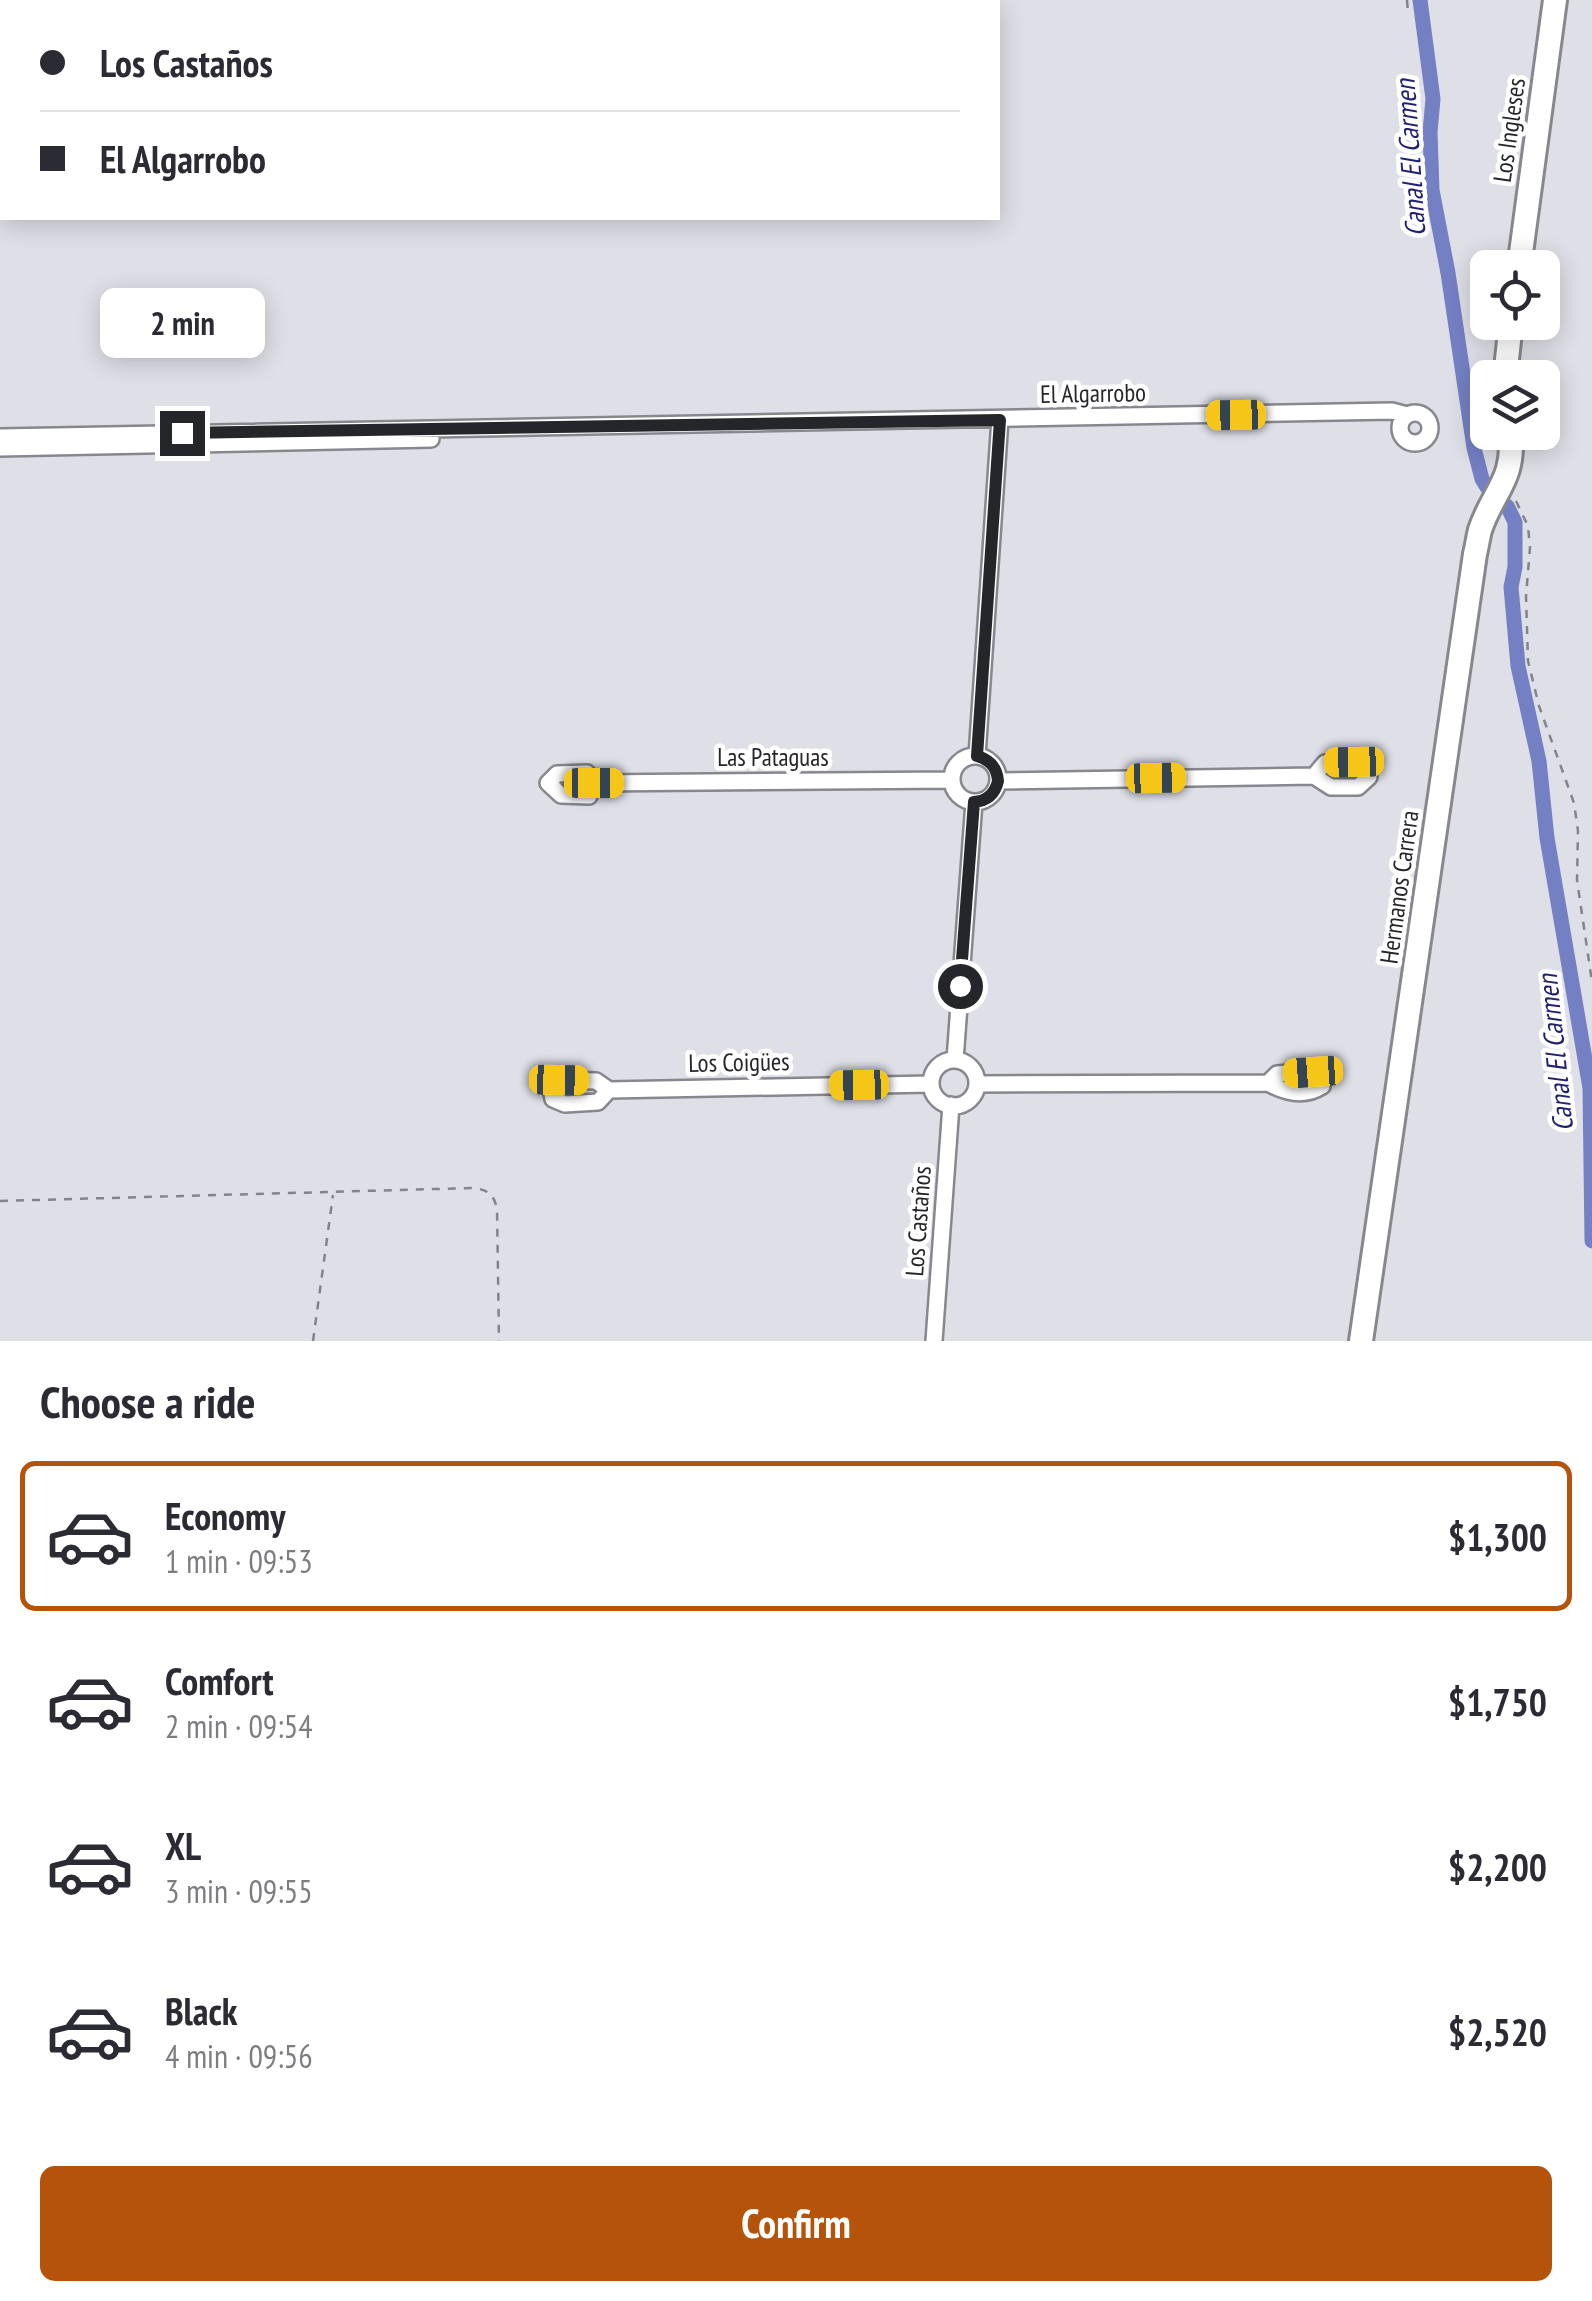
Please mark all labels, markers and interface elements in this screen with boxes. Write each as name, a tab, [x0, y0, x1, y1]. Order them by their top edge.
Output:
text: Los Castaños	[100, 38, 273, 87]
water label: Canal El Carmen	[1385, 76, 1433, 238]
street label: Los Ingleses	[1486, 76, 1532, 184]
text: El Algarrobo	[100, 134, 266, 183]
map controls	[1470, 250, 1560, 450]
button: locate	[1470, 250, 1560, 340]
callout: 2 min	[100, 288, 264, 358]
text: 2 min	[150, 302, 215, 344]
button: layers	[1470, 360, 1560, 450]
street label: El Algarrobo	[1040, 376, 1146, 410]
car	[1206, 399, 1266, 431]
route end	[160, 411, 205, 456]
street label: Las Pataguas	[717, 741, 829, 773]
car	[1324, 746, 1384, 778]
car	[1126, 762, 1186, 794]
car	[564, 768, 624, 798]
street label: Hermanos Carrera	[1372, 808, 1426, 966]
route start	[938, 964, 983, 1009]
water label: Canal El Carmen	[1528, 971, 1581, 1133]
street label: Los Coigües	[688, 1045, 790, 1079]
car	[1282, 1055, 1344, 1089]
car	[529, 1064, 589, 1096]
car	[829, 1069, 889, 1101]
street label: Los Castaños	[898, 1165, 938, 1277]
text: Choose a ride	[40, 1372, 255, 1430]
icon: car	[45, 1491, 135, 1581]
text: Economy	[165, 1491, 285, 1540]
text: $1,300	[1448, 1512, 1547, 1561]
text: 1 min · 09:53	[165, 1540, 313, 1582]
icon: car	[45, 1656, 135, 1746]
text: Comfort	[165, 1656, 274, 1705]
text: $1,750	[1448, 1677, 1547, 1726]
text: 2 min · 09:54	[165, 1705, 313, 1747]
icon: car	[45, 1821, 135, 1911]
text: XL	[165, 1821, 201, 1870]
text: $2,200	[1448, 1842, 1547, 1891]
text: 3 min · 09:55	[165, 1870, 313, 1912]
icon: car	[45, 1986, 135, 2076]
text: Black	[165, 1986, 238, 2035]
text: $2,520	[1448, 2007, 1547, 2056]
text: 4 min · 09:56	[165, 2035, 313, 2077]
button: Confirm	[40, 2166, 1552, 2281]

